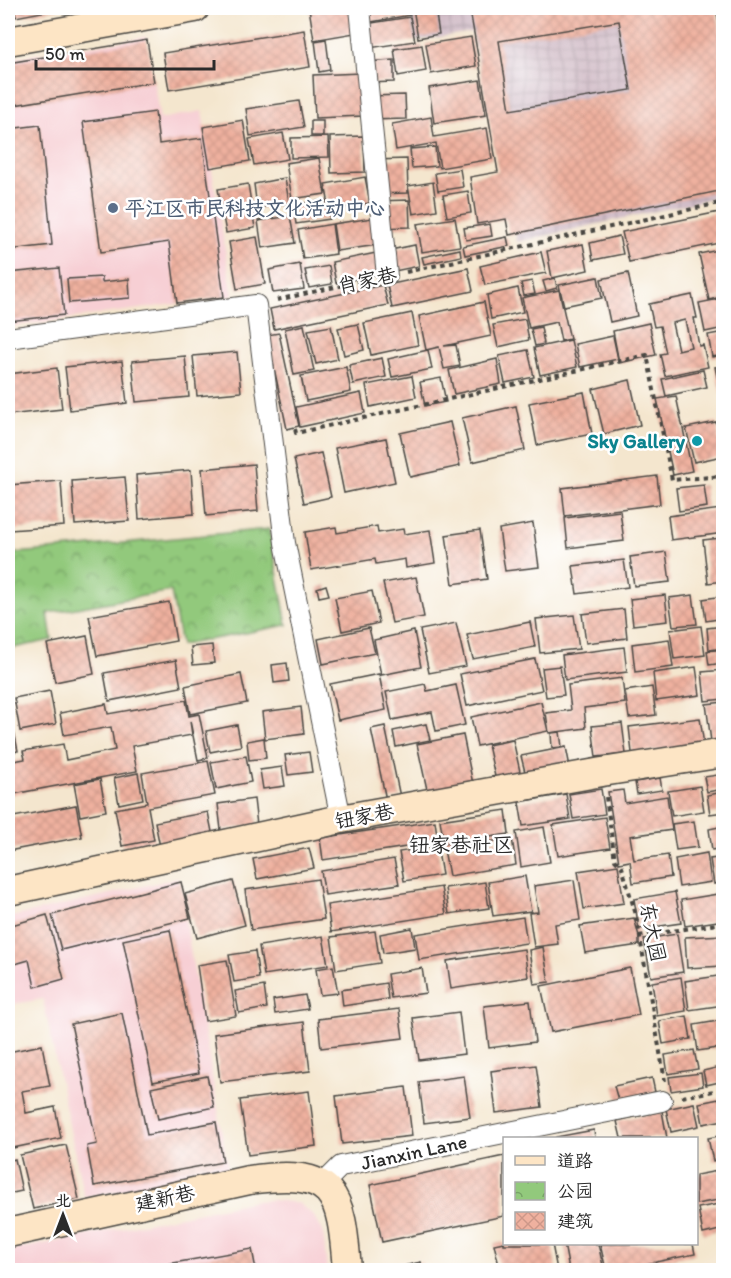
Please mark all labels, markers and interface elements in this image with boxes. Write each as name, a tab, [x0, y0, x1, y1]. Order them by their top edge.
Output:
scale bar	[36, 33, 214, 71]
text: 50 m	[45, 43, 85, 65]
place label: 平江区市民科技文化活动中心	[125, 196, 385, 220]
marker: 平江区市民科技文化活动中心	[106, 201, 120, 215]
street label: 肖家巷	[335, 262, 400, 298]
place label: Sky Gallery	[588, 429, 686, 454]
marker: Sky Gallery	[690, 434, 704, 448]
street label: 钮家巷	[332, 798, 397, 834]
district label: 钮家巷社区	[409, 832, 514, 857]
street label: 东大园	[635, 900, 671, 964]
street label: Jianxin Lane	[359, 1129, 469, 1175]
legend	[503, 1137, 698, 1245]
text: 道路	[557, 1150, 593, 1172]
street label: 建新巷	[133, 1180, 198, 1216]
text: 公园	[557, 1180, 593, 1202]
north arrow	[33, 1185, 93, 1245]
text: 北	[55, 1191, 71, 1210]
text: 建筑	[557, 1210, 593, 1232]

